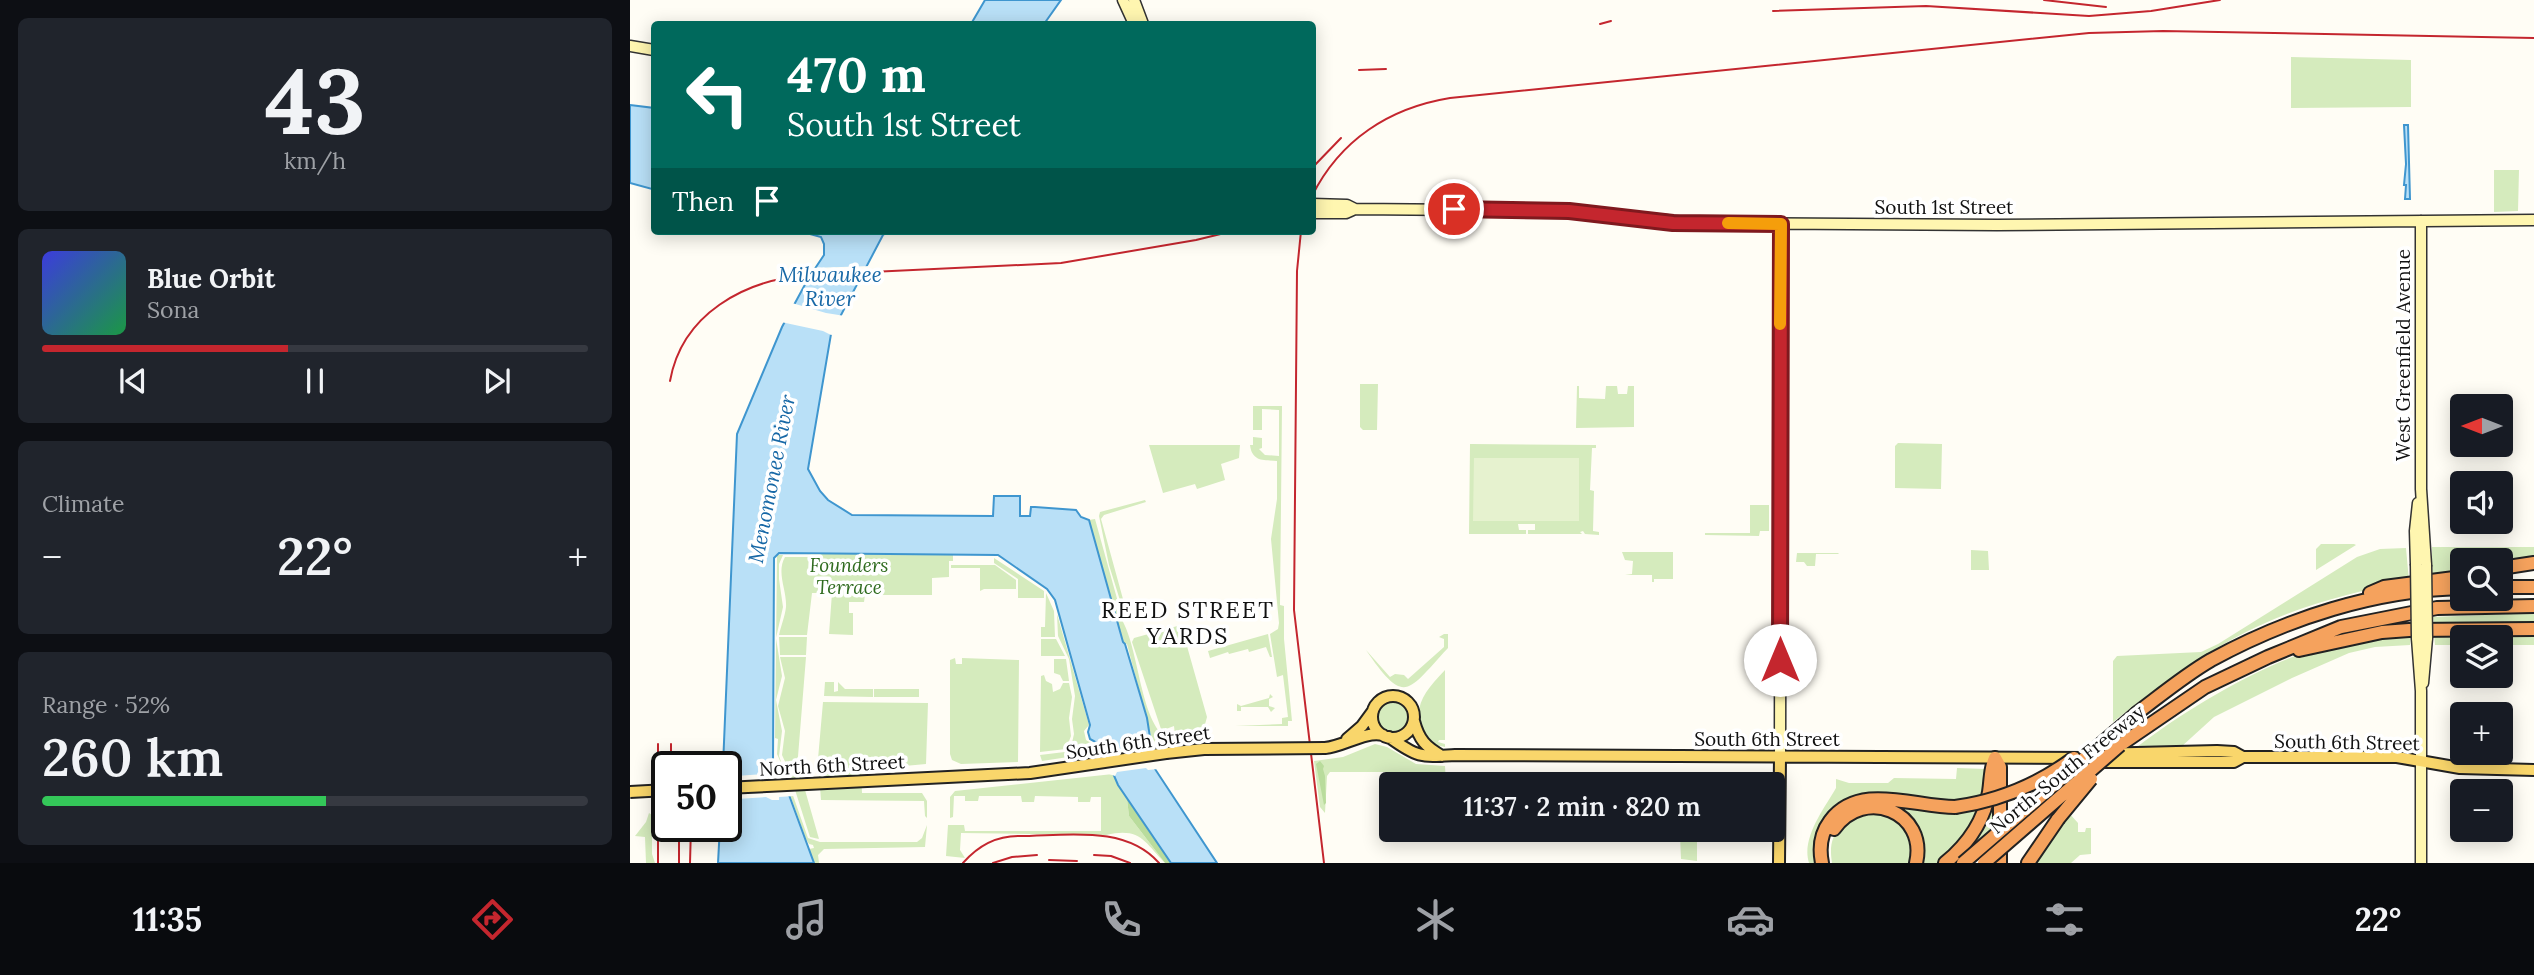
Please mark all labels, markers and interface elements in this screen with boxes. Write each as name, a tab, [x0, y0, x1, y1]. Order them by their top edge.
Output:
text: 43	[265, 42, 365, 159]
text: 470 m	[787, 43, 926, 105]
icon: left	[672, 49, 763, 140]
text: South 1st Street	[787, 104, 1021, 145]
text: km/h	[284, 146, 346, 175]
pin	[1424, 179, 1484, 239]
icon: arrive	[748, 182, 786, 220]
text: Then	[672, 185, 734, 218]
icon: arrive	[1435, 190, 1473, 228]
street label: South 1st Street	[1875, 195, 2014, 219]
street label: West Greenfield Avenue	[2391, 249, 2415, 461]
water label: Milwaukee River	[778, 261, 882, 312]
text: Blue Orbit	[147, 262, 275, 295]
text: Sona	[147, 295, 199, 324]
icon: previous	[114, 362, 152, 400]
icon: pause	[296, 362, 334, 400]
icon: next	[478, 362, 516, 400]
water label: Menomonee River	[742, 392, 801, 566]
north arrow	[2450, 394, 2513, 457]
map controls	[2450, 394, 2513, 842]
button: sound	[2450, 471, 2513, 534]
text: Climate	[42, 489, 124, 518]
text: 22°	[277, 523, 353, 589]
text: −	[42, 533, 62, 581]
text: +	[568, 533, 588, 581]
button: search	[2450, 548, 2513, 611]
park label: Founders Terrace	[810, 553, 888, 599]
district label: REED STREET YARDS	[1101, 595, 1275, 650]
position arrow	[1743, 623, 1817, 697]
button: layers	[2450, 625, 2513, 688]
text: Range · 52%	[42, 690, 170, 719]
street label: North-South Freeway	[1985, 699, 2149, 839]
button: +	[2450, 702, 2513, 765]
street label: South 6th Street	[1064, 720, 1212, 764]
text: 260 km	[42, 724, 223, 790]
street label: South 6th Street	[1694, 727, 1840, 751]
street label: South 6th Street	[2274, 729, 2421, 755]
street label: North 6th Street	[758, 749, 906, 781]
speed limit sign: 50	[651, 751, 742, 842]
button: −	[2450, 779, 2513, 842]
text: 11:37 · 2 min · 820 m	[1463, 790, 1701, 823]
icon: directions	[468, 895, 517, 944]
icon: music	[782, 895, 831, 944]
icon: phone	[1097, 895, 1146, 944]
icon: climate	[1411, 895, 1460, 944]
icon: car	[1726, 895, 1775, 944]
icon: filters	[2040, 895, 2089, 944]
text: 11:35	[133, 899, 202, 940]
text: 22°	[2355, 899, 2401, 940]

